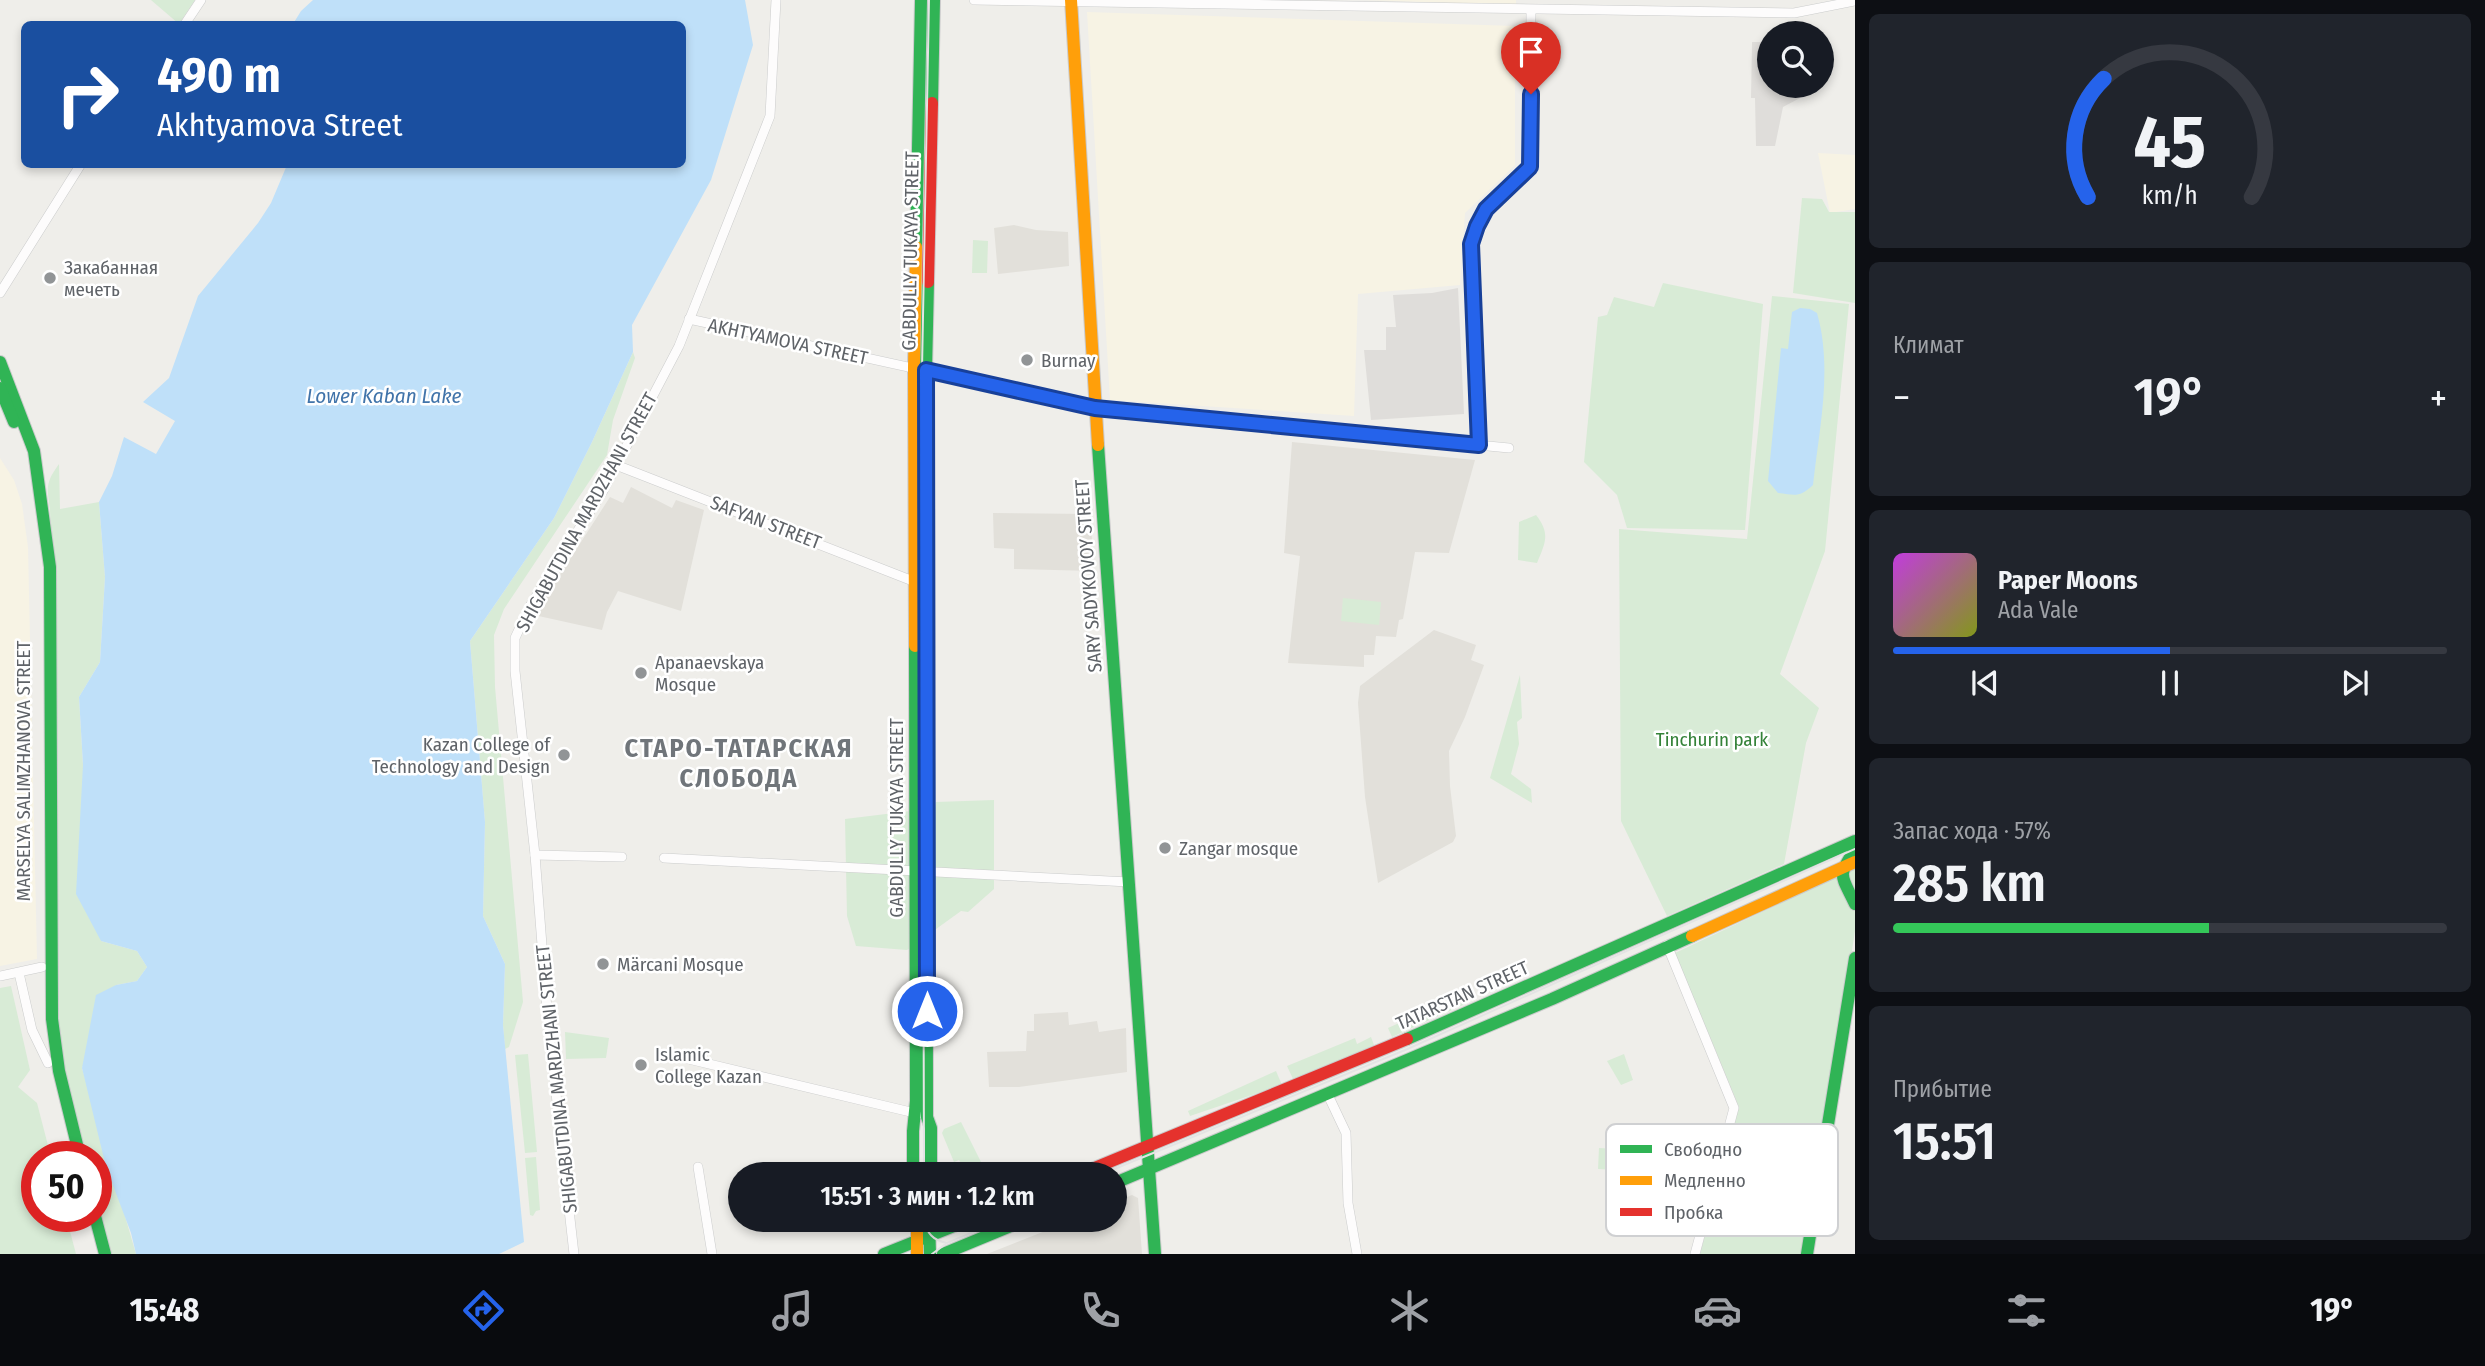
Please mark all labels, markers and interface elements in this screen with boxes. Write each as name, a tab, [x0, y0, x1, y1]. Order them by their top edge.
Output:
map controls	[1757, 21, 1834, 98]
button: search	[1757, 21, 1834, 98]
pin	[1501, 22, 1561, 94]
icon: arrive	[1512, 33, 1550, 71]
text: 490 m	[157, 46, 281, 105]
icon: right	[42, 49, 133, 140]
text: 45	[2134, 99, 2206, 186]
text: Akhtyamova Street	[157, 106, 402, 144]
street label: GABDULLY TUKAYA STREET	[897, 151, 924, 351]
text: km/h	[2142, 181, 2198, 211]
place label: Закабанная мечеть	[64, 256, 158, 301]
marker: Закабанная мечеть	[42, 270, 58, 286]
street label: AKHTYAMOVA STREET	[706, 313, 870, 370]
text: Климат	[1893, 331, 1964, 359]
place label: Burnay	[1041, 349, 1096, 372]
marker: Burnay	[1019, 352, 1035, 368]
text: 19°	[2134, 366, 2206, 429]
text: −	[1893, 375, 1910, 421]
text: +	[2430, 375, 2447, 421]
water label: Lower Kaban Lake	[306, 383, 462, 409]
street label: SHIGABUTDINA MARDZHANI STREET	[511, 388, 662, 636]
street label: SARY SADYKOVOY STREET	[1070, 478, 1107, 673]
street label: SAFYAN STREET	[707, 491, 825, 554]
text: Paper Moons	[1998, 565, 2138, 596]
text: Ada Vale	[1998, 596, 2078, 624]
street label: MARSELYA SALIMZHANOVA STREET	[12, 641, 35, 901]
place label: Apanaevskaya Mosque	[655, 651, 764, 696]
icon: previous	[1966, 664, 2004, 702]
icon: pause	[2151, 664, 2189, 702]
icon: next	[2336, 664, 2374, 702]
marker: Apanaevskaya Mosque	[633, 665, 649, 681]
street label: GABDULLY TUKAYA STREET	[885, 718, 908, 918]
park label: Tinchurin park	[1656, 728, 1768, 751]
place label: Kazan College of Technology and Design	[372, 733, 551, 778]
district label: СТАРО-ТАТАРСКАЯ СЛОБОДА	[625, 733, 853, 794]
marker: Kazan College of Technology and Design	[556, 747, 572, 763]
text: Запас хода · 57%	[1893, 817, 2051, 845]
place label: Zangar mosque	[1179, 837, 1298, 860]
marker: Zangar mosque	[1157, 840, 1173, 856]
text: 285 km	[1893, 852, 2046, 915]
street label: SHIGABUTDINA MARDZHANI STREET	[531, 943, 582, 1214]
place label: Märcani Mosque	[617, 953, 744, 976]
marker: Märcani Mosque	[595, 956, 611, 972]
street label: TATARSTAN STREET	[1392, 956, 1532, 1035]
position arrow	[890, 974, 964, 1048]
place label: Islamic College Kazan	[655, 1043, 762, 1088]
marker: Islamic College Kazan	[633, 1057, 649, 1073]
text: Прибытие	[1893, 1075, 1992, 1103]
text: 15:51	[1893, 1110, 1996, 1173]
legend	[1606, 1124, 1838, 1236]
text: Свободно	[1664, 1138, 1742, 1161]
speed limit sign: 50	[21, 1141, 112, 1232]
text: Медленно	[1664, 1169, 1746, 1192]
text: 15:51 · 3 мин · 1.2 km	[820, 1181, 1035, 1212]
text: Пробка	[1664, 1201, 1723, 1224]
icon: directions	[459, 1286, 508, 1335]
icon: music	[768, 1286, 817, 1335]
icon: phone	[1076, 1286, 1125, 1335]
icon: climate	[1385, 1286, 1434, 1335]
icon: car	[1693, 1286, 1742, 1335]
icon: filters	[2002, 1286, 2051, 1335]
text: 15:48	[130, 1291, 200, 1329]
text: 19°	[2310, 1291, 2355, 1329]

